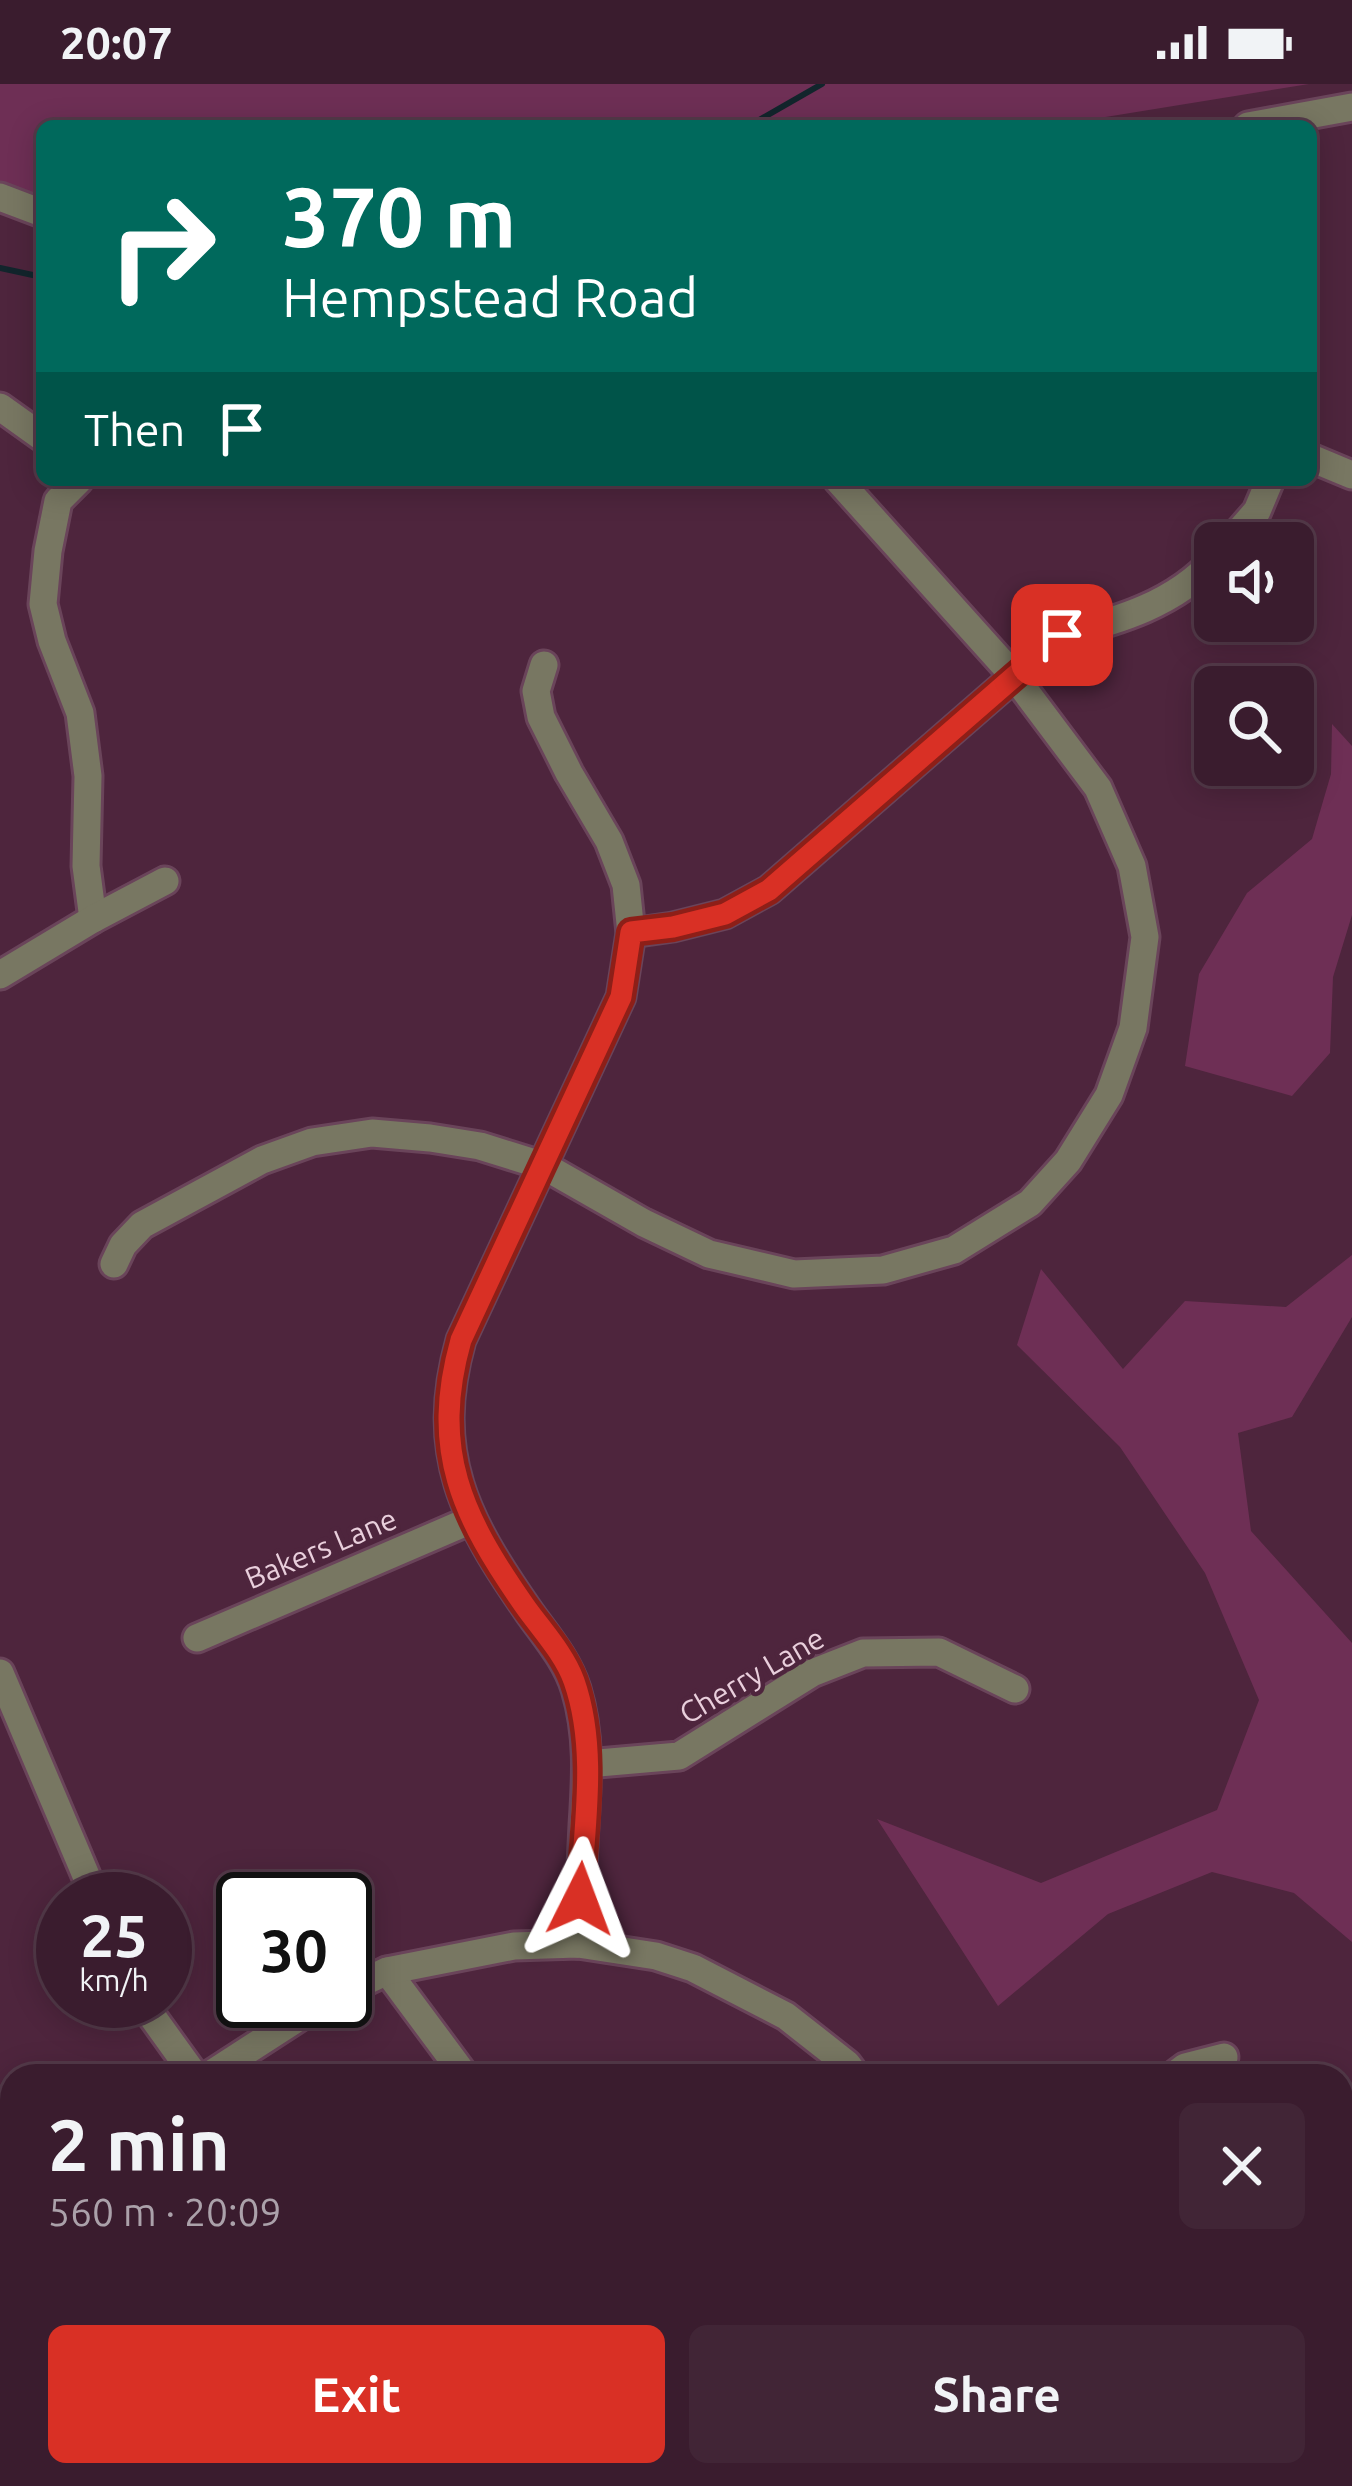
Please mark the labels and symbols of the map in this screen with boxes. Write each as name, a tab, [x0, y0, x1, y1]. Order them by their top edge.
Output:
pin	[1011, 584, 1113, 686]
street label: Bakers Lane	[240, 1501, 402, 1595]
street label: Cherry Lane	[673, 1620, 830, 1730]
position arrow	[517, 1836, 643, 1962]
speed limit sign: 30	[216, 1872, 372, 2028]

